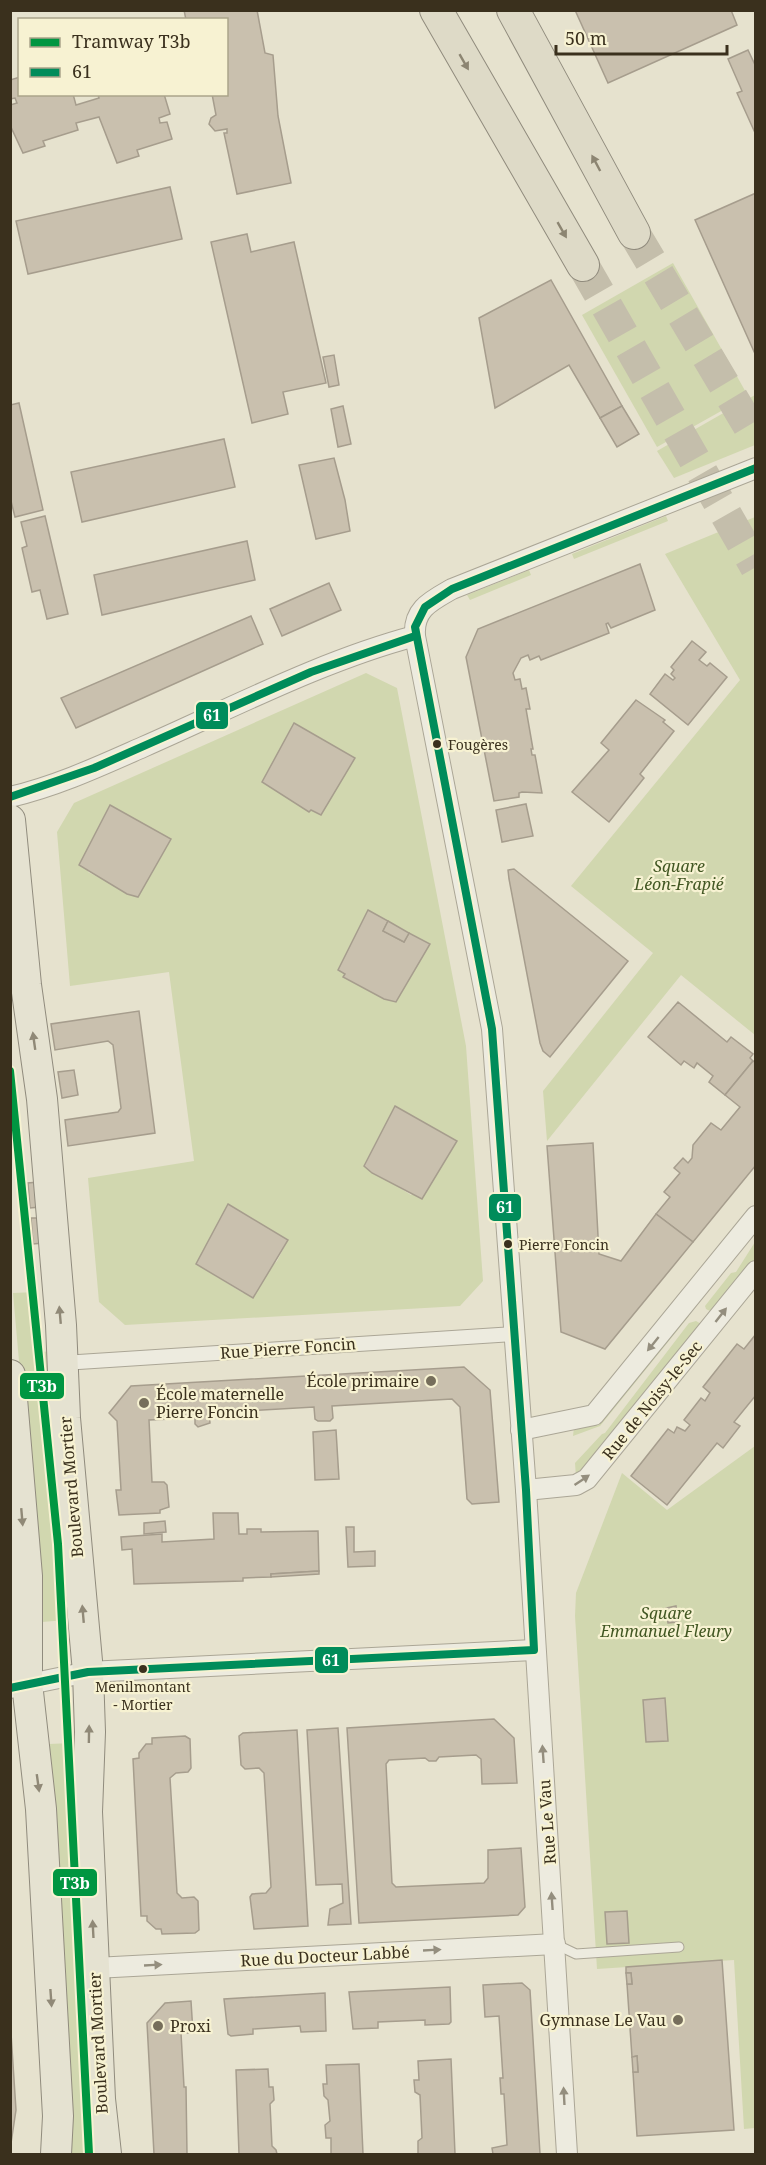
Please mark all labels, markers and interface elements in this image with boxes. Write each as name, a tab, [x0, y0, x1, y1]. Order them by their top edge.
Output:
legend	[18, 18, 228, 96]
scale bar	[556, 18, 727, 56]
text: 50 m	[565, 26, 607, 50]
text: Tramway T3b	[72, 29, 191, 53]
one-way arrow	[459, 54, 469, 71]
text: 61	[72, 59, 92, 83]
one-way arrow	[591, 154, 601, 171]
one-way arrow	[557, 222, 568, 238]
line badge: 61	[195, 701, 229, 730]
text: 61	[203, 704, 221, 726]
place label: Fougères	[448, 735, 508, 754]
marker: Fougères	[431, 738, 443, 750]
park label: Square Léon-Frapié	[633, 855, 725, 895]
one-way arrow	[29, 1032, 38, 1051]
line badge: 61	[488, 1193, 522, 1222]
text: 61	[496, 1196, 514, 1218]
place label: Pierre Foncin	[519, 1235, 609, 1254]
marker: Pierre Foncin	[502, 1238, 514, 1250]
one-way arrow	[55, 1305, 65, 1324]
one-way arrow	[714, 1307, 727, 1323]
street label: Rue Pierre Foncin	[219, 1332, 357, 1364]
street label: Rue de Noisy-le-Sec	[597, 1336, 707, 1464]
one-way arrow	[647, 1336, 660, 1352]
place label: École primaire	[306, 1370, 419, 1392]
line badge: T3b	[19, 1372, 65, 1400]
marker: École primaire	[424, 1374, 438, 1388]
text: T3b	[27, 1375, 57, 1397]
place label: École maternelle Pierre Foncin	[156, 1383, 284, 1423]
marker: École maternelle Pierre Foncin	[137, 1396, 151, 1410]
street label: Boulevard Mortier	[54, 1415, 88, 1559]
one-way arrow	[574, 1474, 590, 1486]
one-way arrow	[17, 1508, 27, 1527]
park label: Square Emmanuel Fleury	[599, 1602, 732, 1642]
one-way arrow	[78, 1605, 88, 1624]
line badge: 61	[314, 1646, 349, 1674]
text: 61	[322, 1649, 340, 1671]
marker: Menilmontant - Mortier	[137, 1663, 149, 1675]
place label: Menilmontant - Mortier	[95, 1677, 191, 1714]
one-way arrow	[84, 1724, 94, 1743]
one-way arrow	[538, 1744, 547, 1763]
one-way arrow	[33, 1773, 42, 1792]
street label: Rue Le Vau	[533, 1779, 561, 1865]
line badge: T3b	[52, 1868, 98, 1897]
text: T3b	[60, 1872, 90, 1894]
one-way arrow	[547, 1892, 557, 1911]
one-way arrow	[88, 1919, 97, 1938]
street label: Rue du Docteur Labbé	[240, 1941, 410, 1971]
one-way arrow	[422, 1946, 441, 1955]
one-way arrow	[143, 1961, 162, 1970]
street label: Boulevard Mortier	[83, 1971, 113, 2114]
one-way arrow	[46, 1989, 55, 2008]
place label: Gymnase Le Vau	[539, 2009, 666, 2031]
marker: Gymnase Le Vau	[671, 2013, 685, 2027]
place label: Proxi	[170, 2015, 211, 2037]
marker: Proxi	[151, 2019, 165, 2033]
one-way arrow	[559, 2087, 568, 2106]

